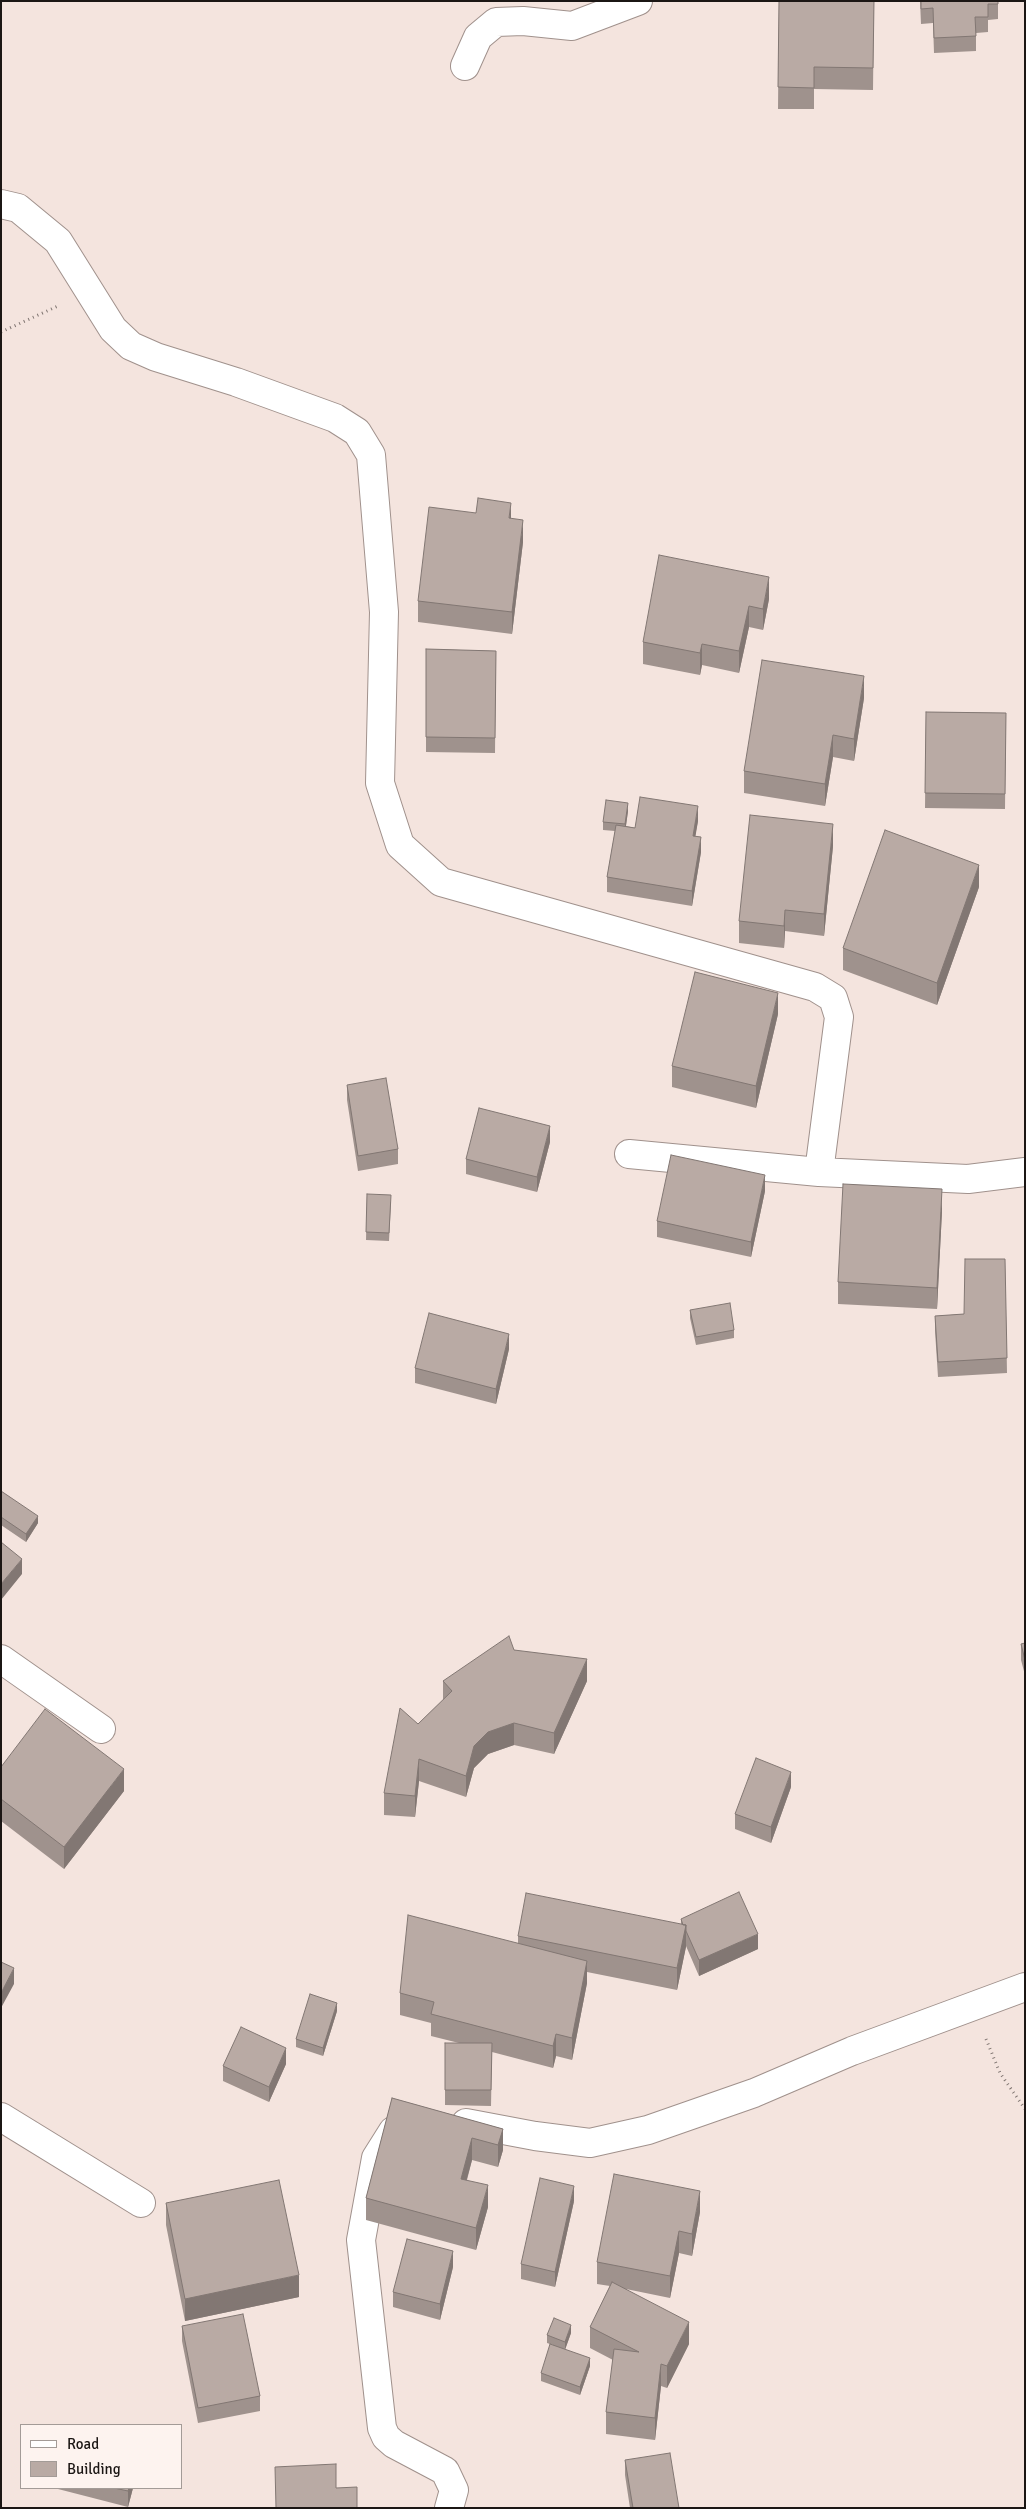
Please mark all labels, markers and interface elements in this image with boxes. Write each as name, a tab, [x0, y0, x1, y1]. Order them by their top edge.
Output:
legend	[20, 2424, 182, 2489]
text: Road	[67, 2435, 99, 2453]
text: Building	[67, 2460, 121, 2478]

